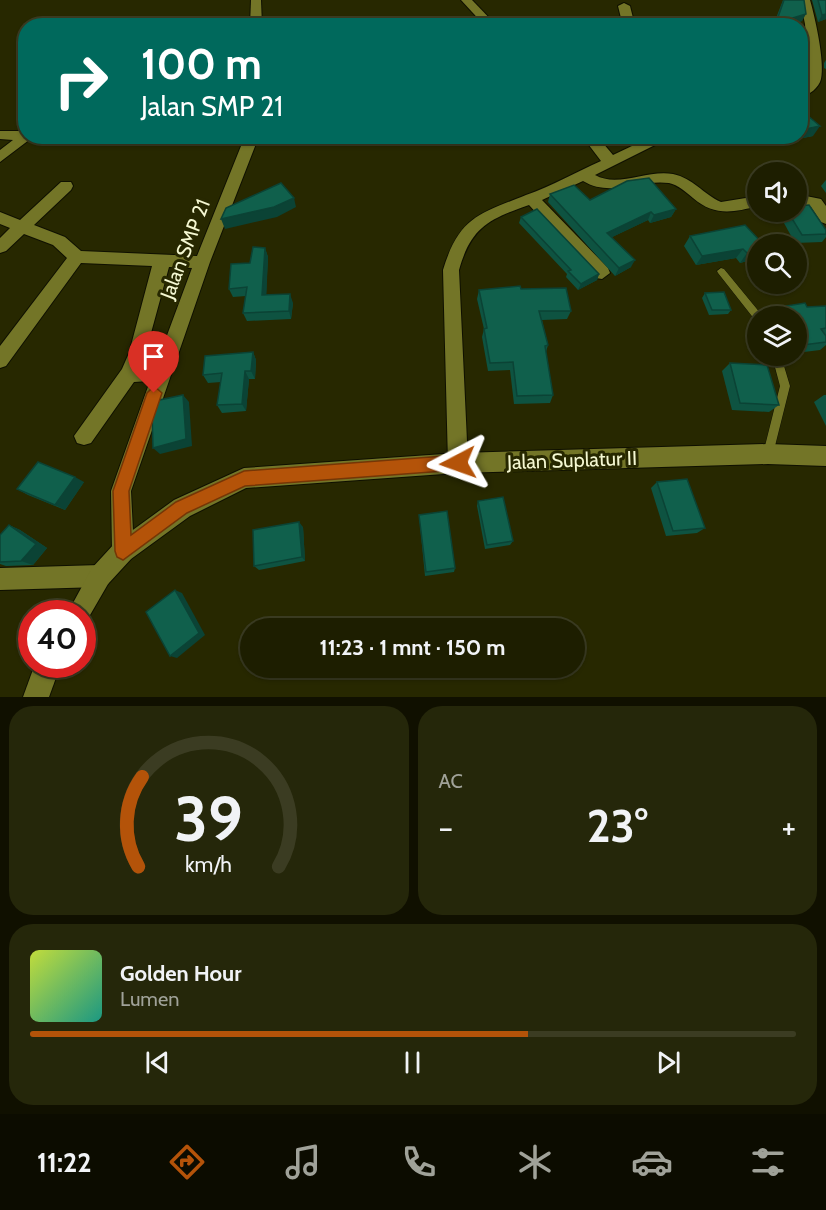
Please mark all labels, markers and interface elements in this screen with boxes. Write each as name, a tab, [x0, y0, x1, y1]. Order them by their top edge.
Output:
text: 100 m	[141, 38, 262, 90]
icon: right	[42, 42, 120, 120]
text: Jalan SMP 21	[141, 90, 283, 123]
map controls	[747, 162, 807, 366]
button: sound	[747, 162, 807, 222]
street label: Jalan SMP 21	[155, 196, 215, 303]
button: search	[747, 234, 807, 294]
button: layers	[747, 306, 807, 366]
pin	[128, 331, 179, 393]
icon: arrive	[137, 340, 170, 373]
position arrow	[426, 431, 490, 495]
street label: Jalan Suplatur II	[506, 446, 637, 474]
speed limit sign: 40	[18, 600, 96, 678]
text: 11:23 · 1 mnt · 150 m	[320, 634, 505, 661]
text: AC	[439, 769, 463, 793]
text: 39	[174, 781, 243, 857]
text: 23°	[587, 799, 648, 853]
text: −	[439, 807, 453, 847]
text: +	[781, 807, 796, 847]
text: km/h	[185, 852, 232, 878]
text: Golden Hour	[120, 960, 241, 987]
text: Lumen	[120, 987, 179, 1011]
icon: previous	[141, 1046, 174, 1079]
icon: pause	[396, 1046, 429, 1079]
icon: next	[652, 1046, 685, 1079]
icon: directions	[166, 1141, 208, 1183]
icon: music	[282, 1141, 324, 1183]
icon: phone	[398, 1141, 440, 1183]
icon: climate	[514, 1141, 556, 1183]
icon: car	[631, 1141, 673, 1183]
icon: filters	[747, 1141, 789, 1183]
text: 11:22	[37, 1146, 92, 1179]

